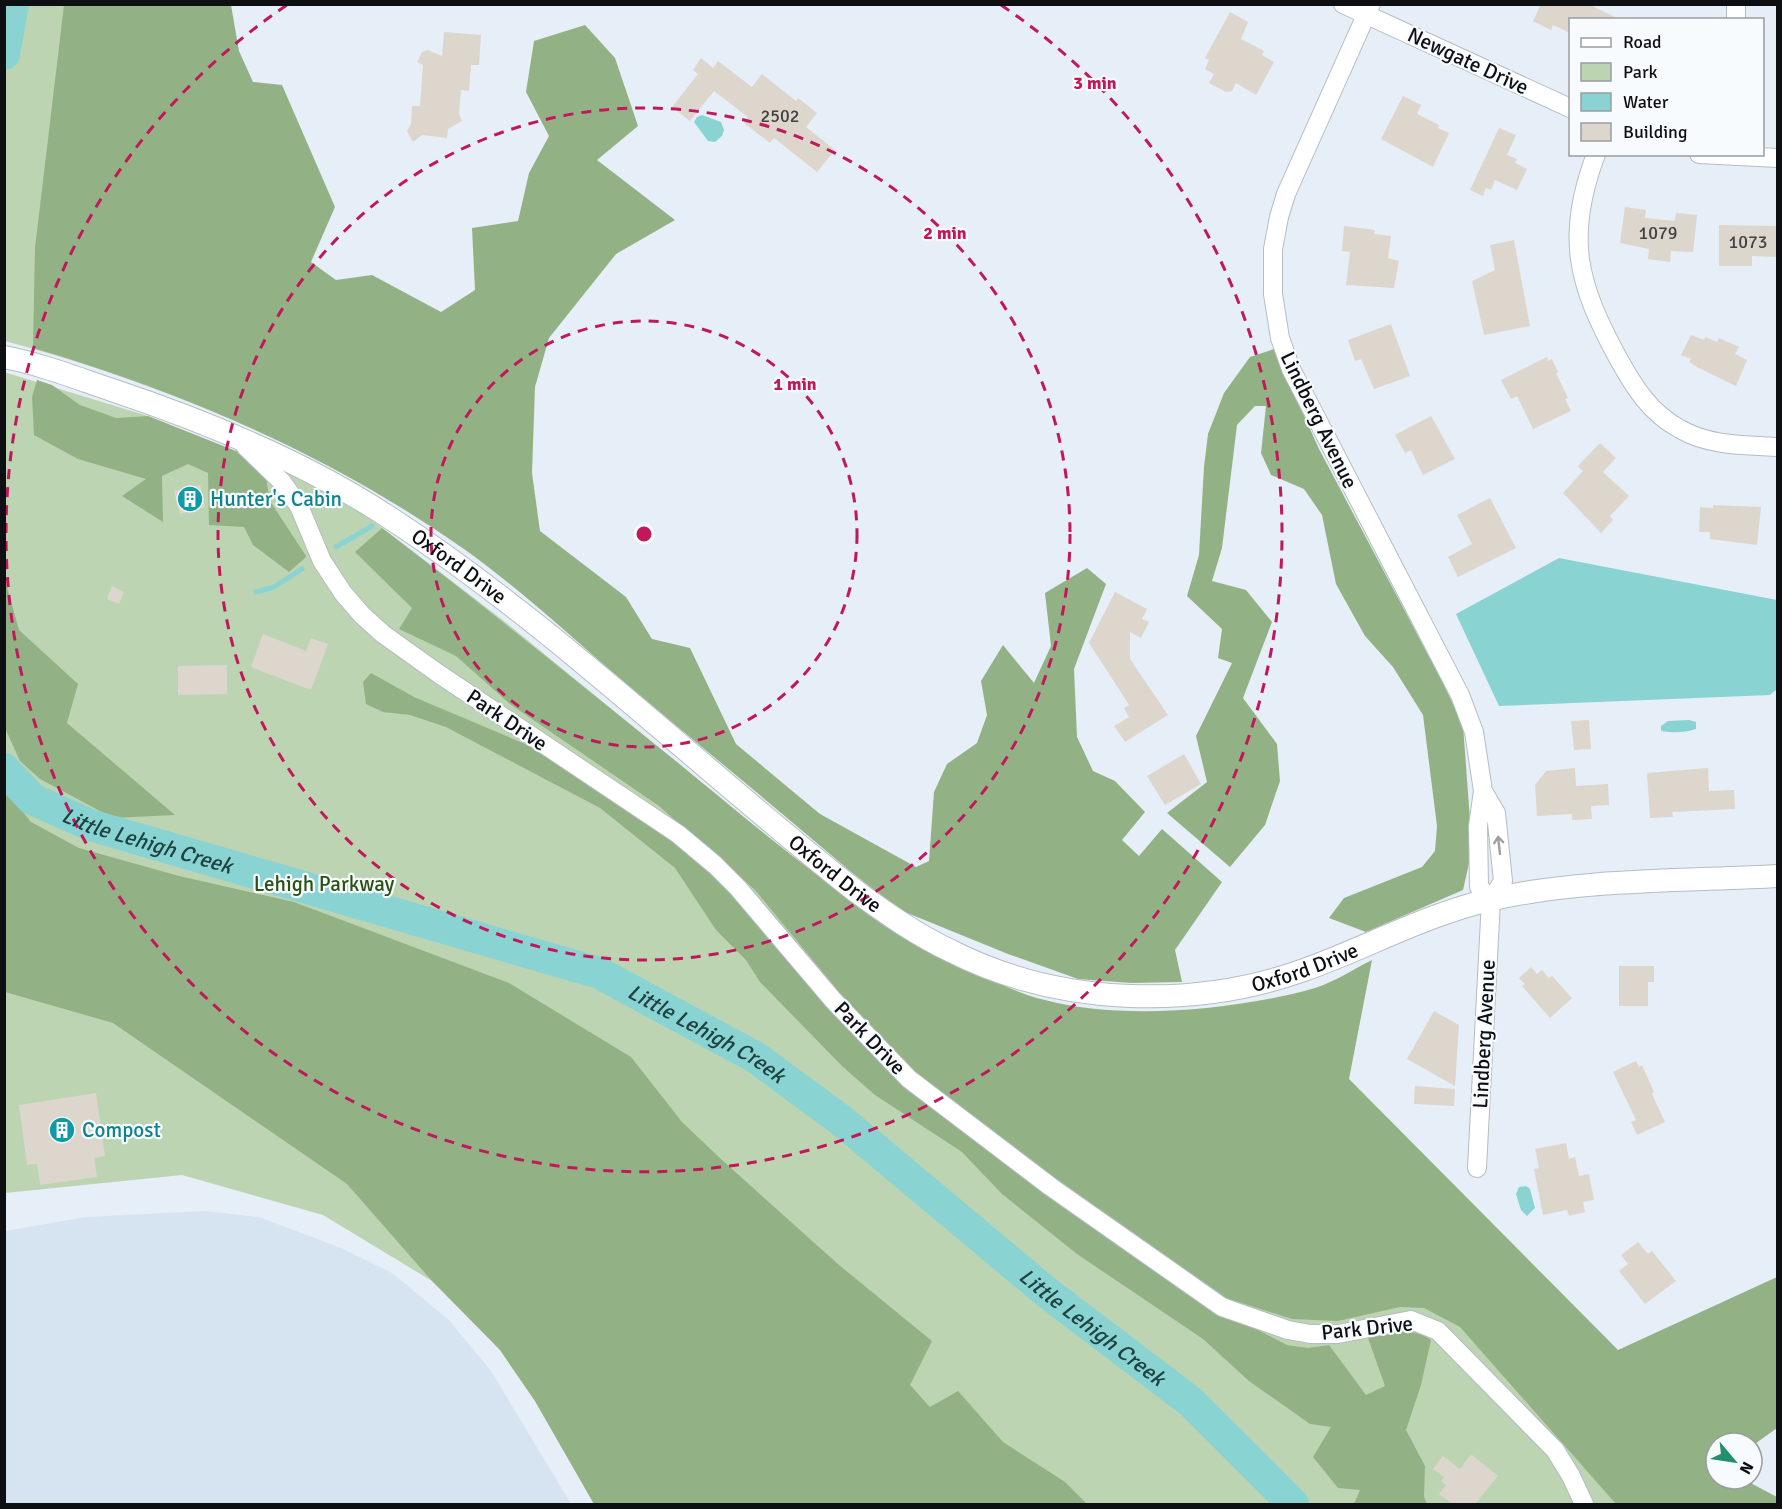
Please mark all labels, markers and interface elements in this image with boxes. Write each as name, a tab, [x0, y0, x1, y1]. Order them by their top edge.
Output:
legend	[1569, 18, 1764, 156]
street label: Newgate Drive	[1403, 22, 1533, 100]
text: Road	[1623, 31, 1662, 53]
text: Park	[1623, 61, 1658, 83]
text: 3 min	[1073, 72, 1117, 94]
text: Water	[1623, 91, 1669, 113]
house number: 2502	[761, 105, 799, 127]
text: Building	[1623, 121, 1687, 143]
text: 2 min	[923, 222, 967, 244]
house number: 1079	[1639, 222, 1677, 244]
house number: 1073	[1729, 231, 1767, 253]
street label: Lindberg Avenue	[1275, 347, 1363, 493]
text: 1 min	[773, 373, 817, 395]
building icon: Hunter's Cabin	[175, 484, 205, 514]
place label: Hunter's Cabin	[210, 486, 342, 512]
street label: Oxford Drive	[406, 523, 512, 610]
centre of rings	[634, 524, 654, 544]
street label: Park Drive	[462, 684, 552, 756]
water label: Little Lehigh Creek	[58, 801, 237, 880]
street label: Oxford Drive	[783, 829, 887, 918]
one-way arrow	[1493, 836, 1504, 855]
park label: Lehigh Parkway	[254, 871, 395, 897]
street label: Oxford Drive	[1249, 937, 1362, 998]
street label: Lindberg Avenue	[1467, 959, 1501, 1109]
water label: Little Lehigh Creek	[623, 978, 792, 1090]
street label: Park Drive	[829, 996, 911, 1080]
building icon: Compost	[47, 1115, 77, 1145]
place label: Compost	[82, 1117, 161, 1143]
water label: Little Lehigh Creek	[1014, 1262, 1172, 1393]
street label: Park Drive	[1320, 1310, 1414, 1346]
north arrow	[1704, 1431, 1764, 1491]
text: N	[1735, 1458, 1758, 1478]

